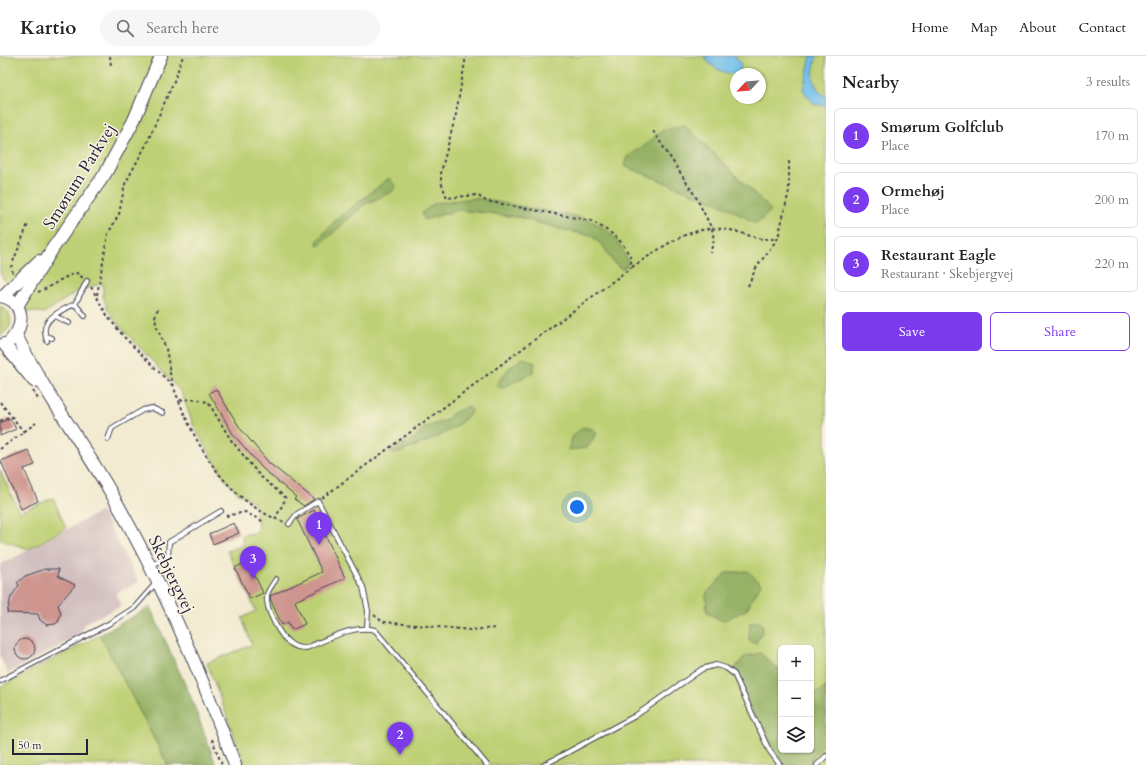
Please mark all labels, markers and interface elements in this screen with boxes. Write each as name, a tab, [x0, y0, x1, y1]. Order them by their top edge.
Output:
search box	[100, 10, 380, 46]
text: Kartio	[20, 15, 76, 41]
icon: search	[114, 17, 136, 39]
text: Search here	[146, 18, 219, 38]
text: Home	[911, 18, 949, 37]
text: Map	[971, 18, 997, 37]
text: About	[1019, 18, 1056, 37]
text: Contact	[1078, 18, 1126, 37]
north arrow	[730, 68, 766, 104]
text: Nearby	[842, 71, 899, 94]
text: 3 results	[1086, 73, 1130, 91]
text: Smørum Golfclub	[881, 117, 1004, 137]
street label: Smørum Parkvej	[38, 119, 121, 234]
text: 1	[853, 127, 859, 145]
text: 170 m	[1095, 127, 1129, 145]
text: Place	[881, 137, 909, 155]
text: Ormehøj	[881, 181, 945, 201]
text: 2	[853, 191, 859, 209]
text: 200 m	[1095, 191, 1129, 209]
text: Place	[881, 201, 909, 219]
text: Restaurant Eagle	[881, 245, 996, 265]
text: 3	[853, 255, 859, 273]
text: 220 m	[1095, 255, 1129, 273]
text: Restaurant · Skebjergvej	[881, 265, 1013, 283]
button: Save	[842, 312, 982, 351]
button: Share	[990, 312, 1130, 351]
your location	[567, 497, 587, 517]
pin: 1	[306, 512, 332, 545]
street label: Skebjergvej	[143, 532, 200, 617]
pin: 3	[240, 546, 266, 579]
map controls	[778, 645, 814, 753]
button: +	[778, 645, 814, 681]
button: −	[778, 681, 814, 717]
button: layers	[778, 717, 814, 753]
pin: 2	[387, 722, 413, 755]
scale bar	[12, 737, 88, 756]
text: 50 m	[18, 738, 42, 753]

